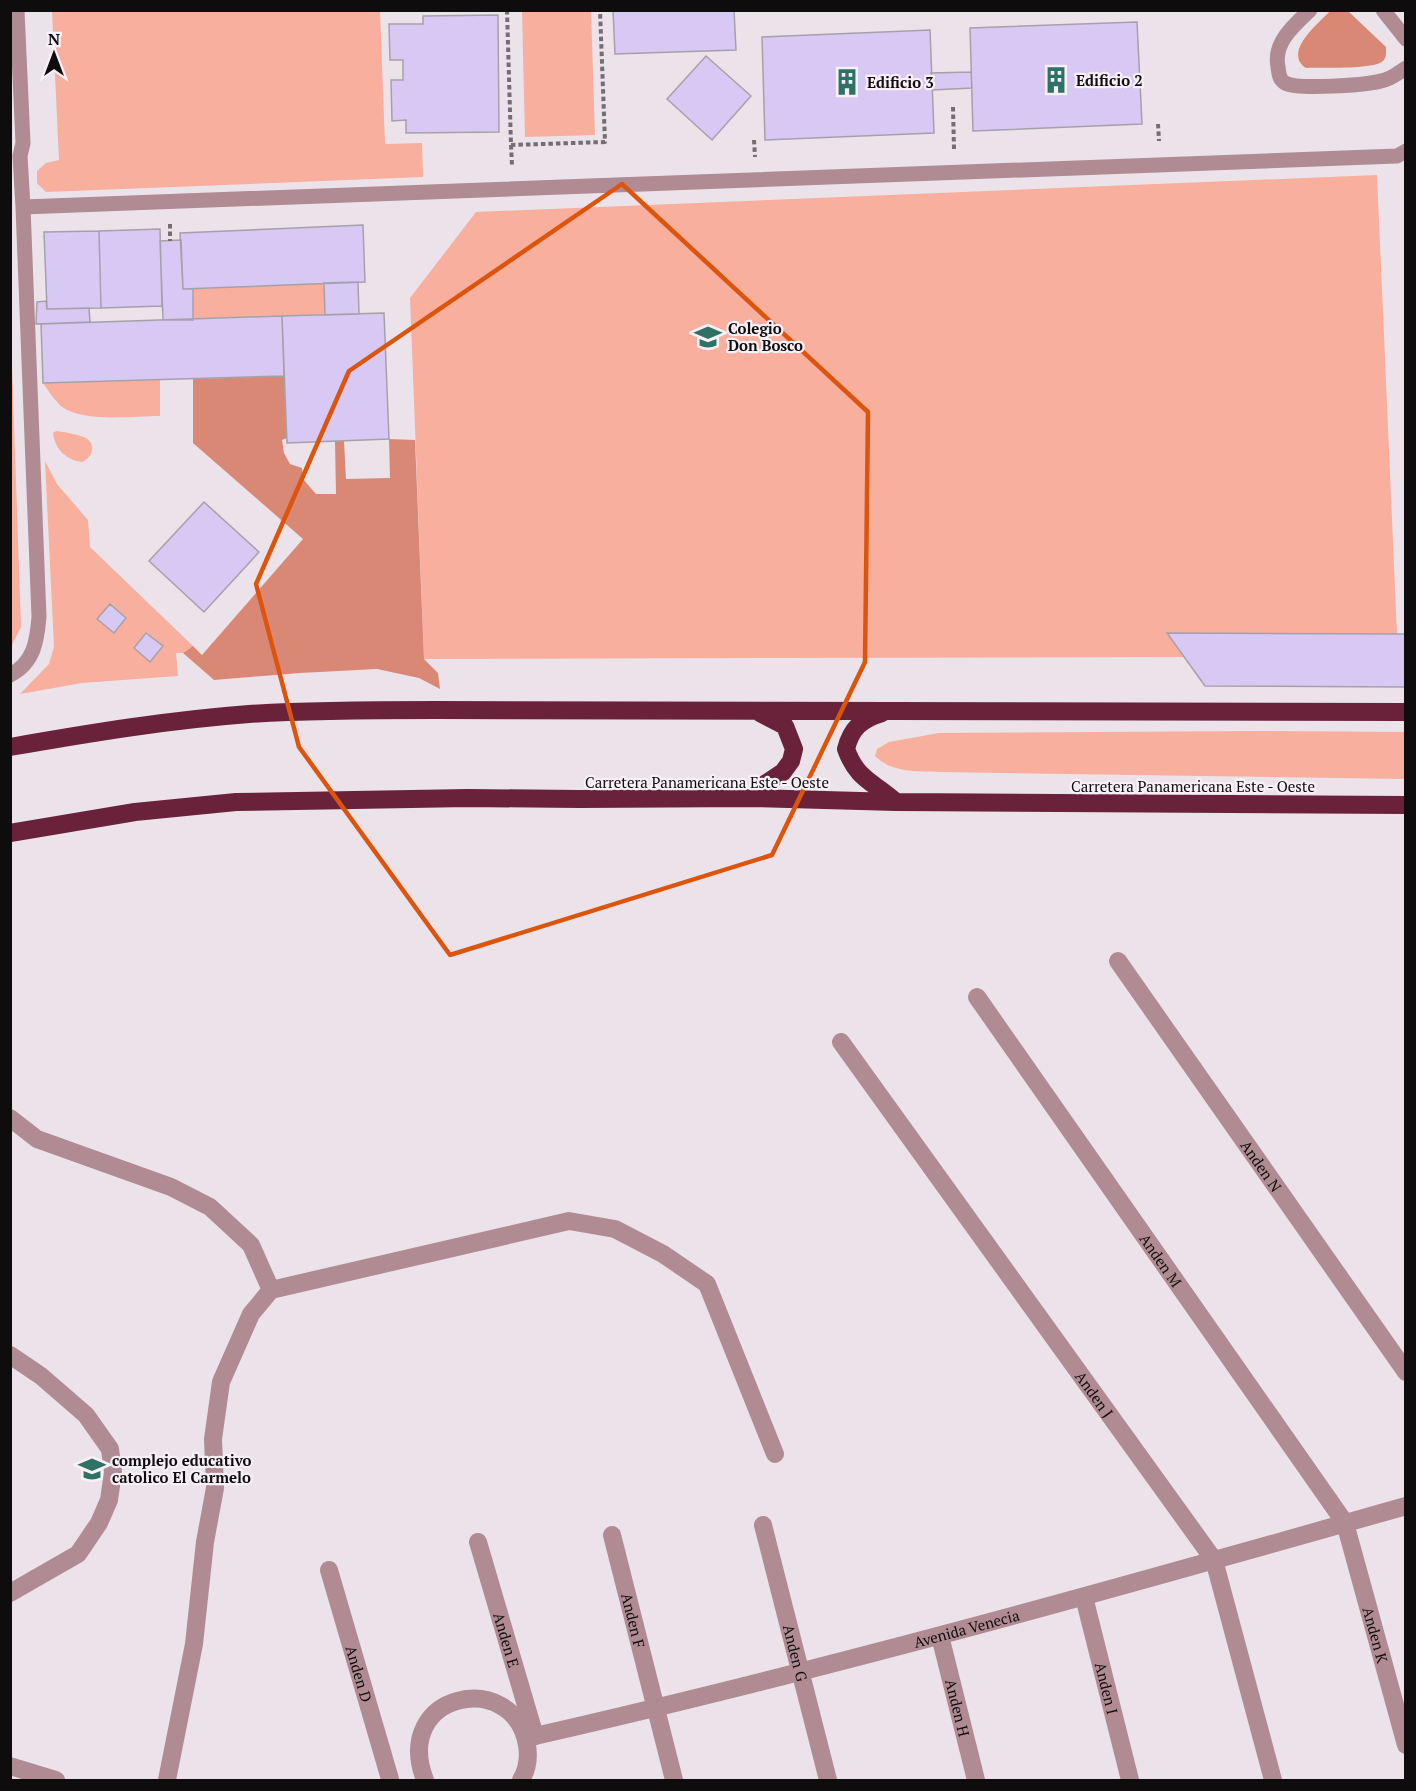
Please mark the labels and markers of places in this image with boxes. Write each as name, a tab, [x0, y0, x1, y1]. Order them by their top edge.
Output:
building icon: Edificio 2	[1041, 65, 1071, 95]
building icon: Edificio 3	[832, 67, 862, 97]
place label: Edificio 2	[1076, 70, 1143, 90]
place label: Edificio 3	[867, 72, 934, 92]
place label: Colegio Don Bosco	[728, 318, 803, 355]
school or university icon: Colegio Don Bosco	[693, 322, 723, 352]
place label: complejo educativo catolico El Carmelo	[112, 1450, 252, 1487]
school or university icon: complejo educativo catolico El Carmelo	[77, 1454, 107, 1484]

